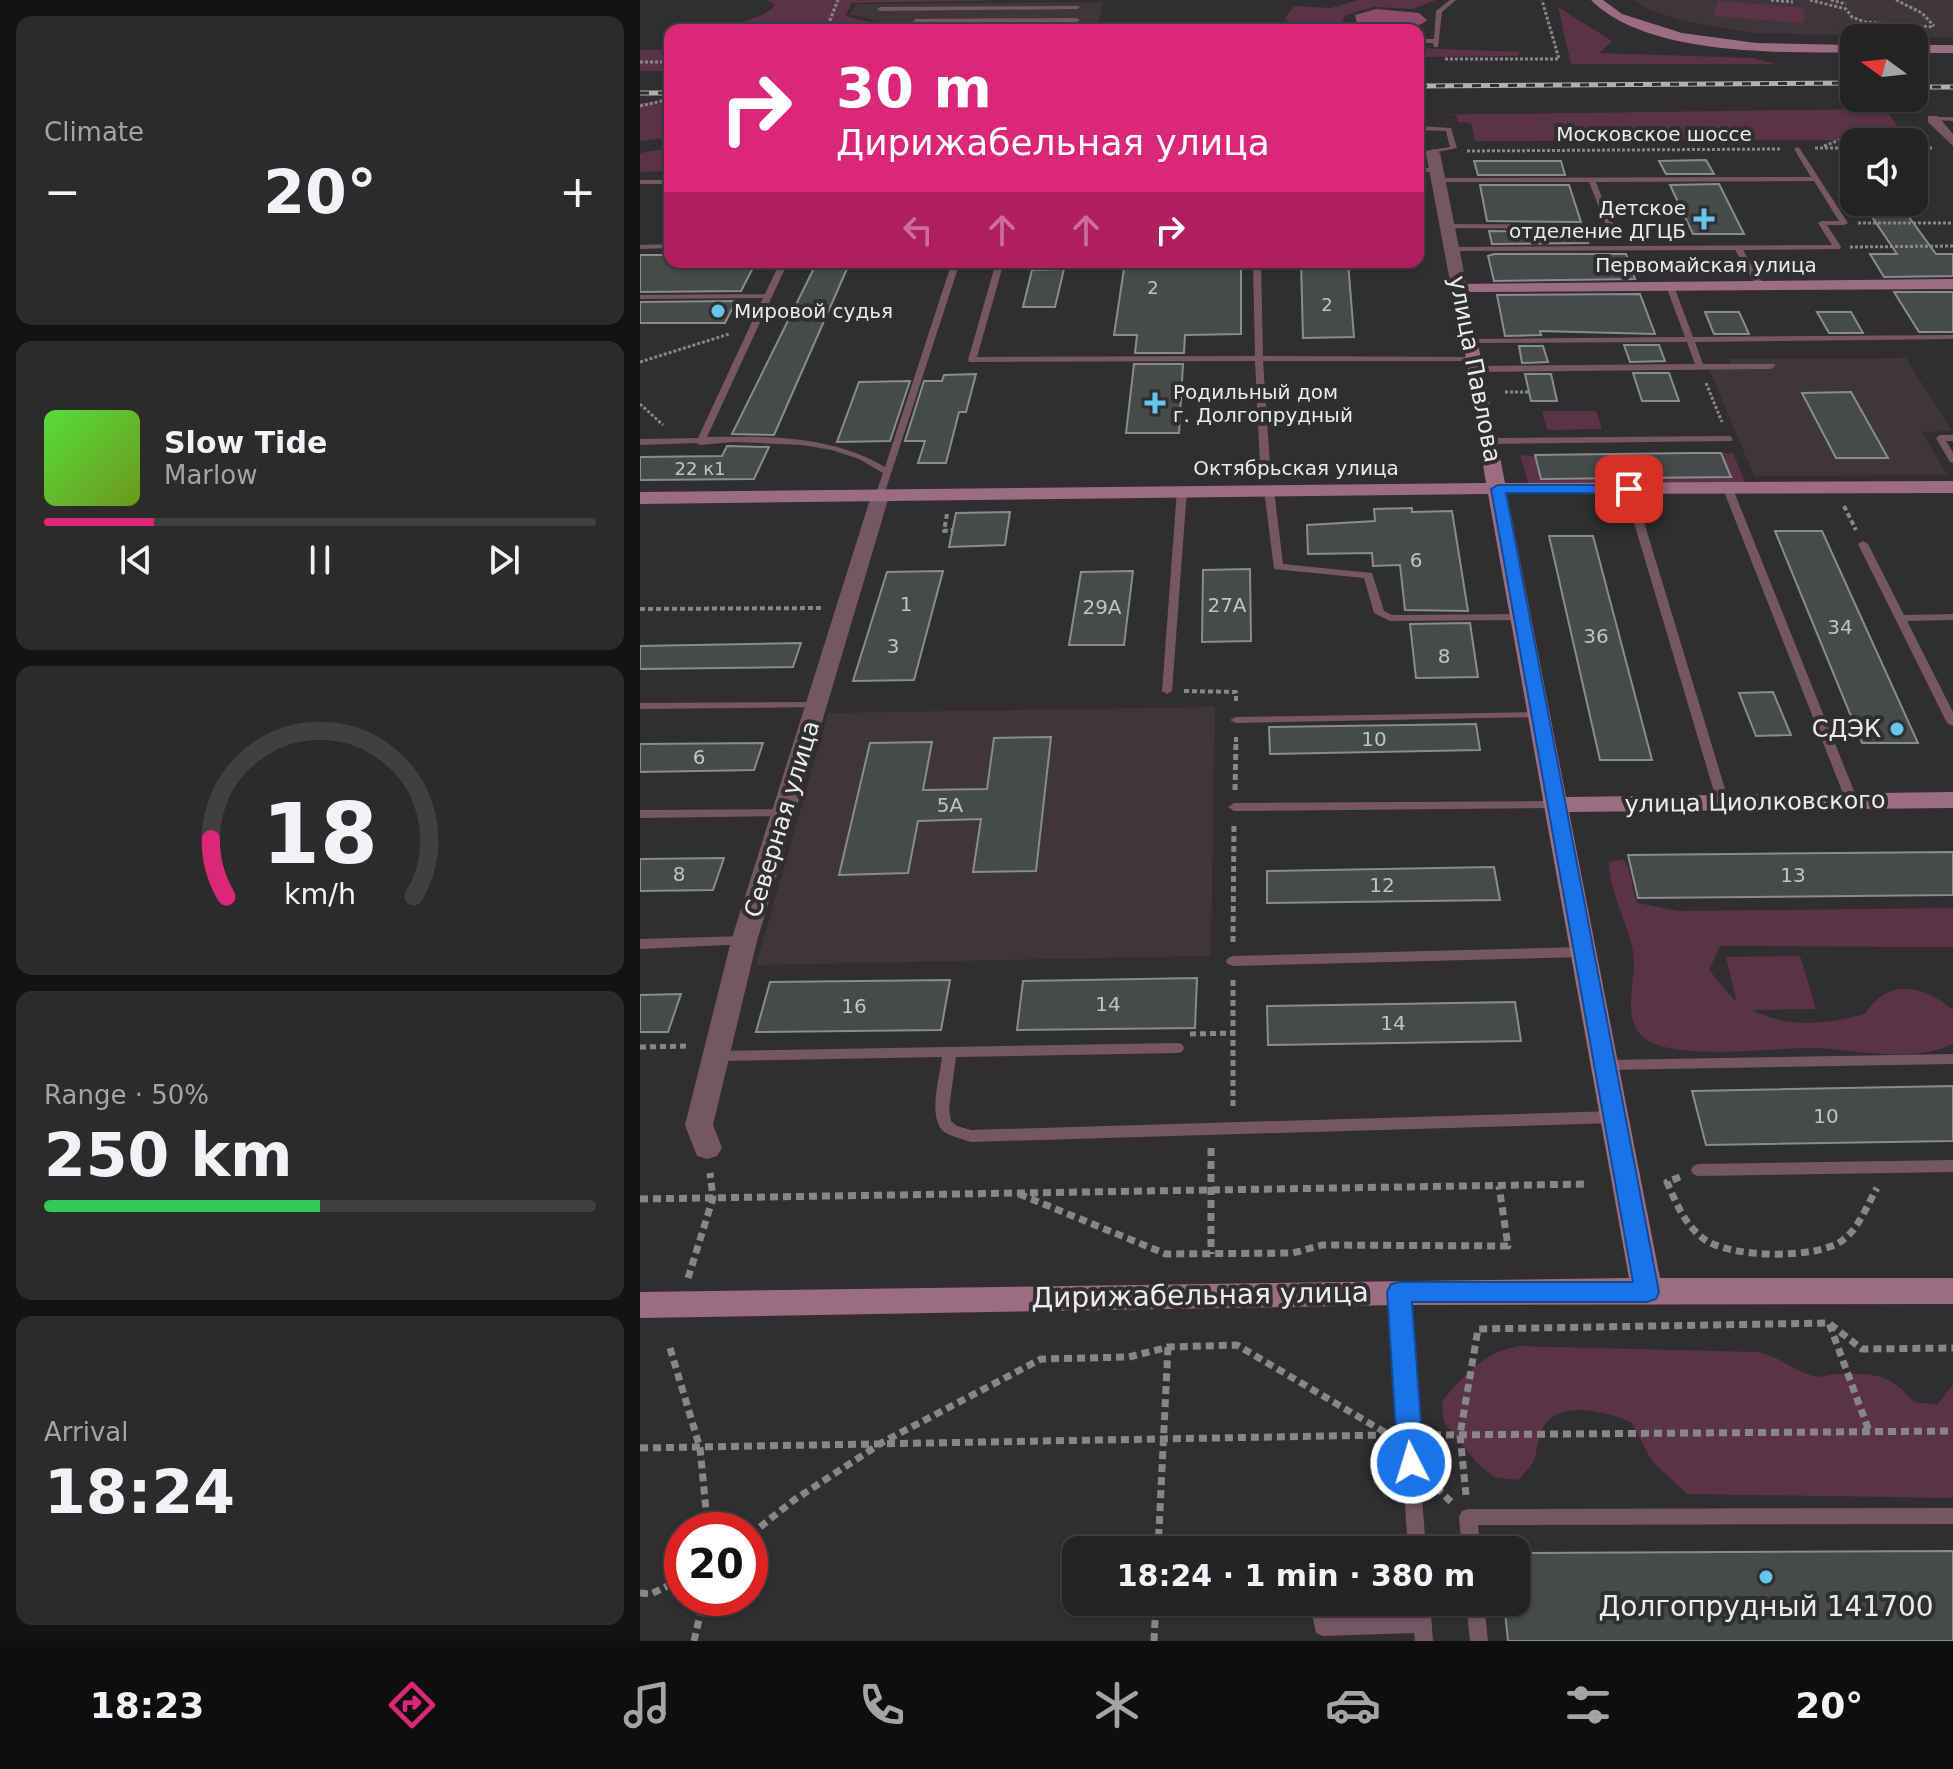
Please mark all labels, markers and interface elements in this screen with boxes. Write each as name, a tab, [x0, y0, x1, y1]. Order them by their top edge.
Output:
north arrow	[1840, 24, 1928, 112]
map controls	[1840, 24, 1928, 216]
text: 30 m	[836, 55, 992, 120]
icon: right	[704, 56, 808, 160]
text: Climate	[44, 117, 144, 147]
text: Дирижабельная улица	[836, 122, 1270, 163]
street label: Московское шоссе	[1556, 122, 1752, 146]
button: sound	[1840, 128, 1928, 216]
text: 20°	[263, 157, 377, 227]
text: −	[44, 166, 81, 217]
text: +	[559, 166, 596, 217]
place label: Детское отделение ДГЦБ	[1509, 196, 1686, 243]
icon: left	[896, 208, 940, 252]
icon: ahead	[980, 208, 1024, 252]
icon: ahead	[1064, 208, 1108, 252]
icon: right	[1148, 208, 1192, 252]
marker: Детское отделение ДГЦБ	[1693, 208, 1715, 230]
street label: Первомайская улица	[1595, 253, 1817, 277]
street label: улица Павлова	[1443, 273, 1507, 465]
house number: 2	[1147, 277, 1159, 298]
house number: 2	[1321, 294, 1333, 315]
place label: Мировой судья	[734, 299, 893, 323]
marker: Мировой судья	[709, 302, 727, 320]
place label: Родильный дом г. Долгопрудный	[1173, 380, 1353, 427]
marker: Родильный дом г. Долгопрудный	[1144, 392, 1166, 414]
text: Slow Tide	[164, 425, 327, 460]
pin	[1595, 455, 1663, 523]
street label: Октябрьская улица	[1193, 456, 1399, 480]
house number: 22 к1	[675, 458, 725, 479]
text: Marlow	[164, 460, 257, 490]
icon: arrive	[1607, 467, 1651, 511]
icon: previous	[114, 538, 158, 582]
icon: pause	[298, 538, 342, 582]
icon: next	[482, 538, 526, 582]
house number: 6	[1410, 548, 1422, 572]
house number: 1	[900, 592, 912, 616]
house number: 27А	[1207, 593, 1247, 617]
house number: 29А	[1082, 595, 1122, 619]
house number: 34	[1827, 615, 1853, 639]
house number: 36	[1583, 624, 1609, 648]
house number: 3	[887, 634, 899, 658]
house number: 8	[1438, 644, 1450, 668]
place label: СДЭК	[1812, 715, 1881, 743]
street label: Северная улица	[739, 717, 825, 921]
marker: СДЭК	[1888, 720, 1906, 738]
house number: 10	[1361, 727, 1387, 751]
house number: 6	[693, 745, 705, 769]
text: 18	[262, 785, 378, 882]
street label: улица Циолковского	[1624, 786, 1886, 818]
house number: 5А	[937, 793, 964, 817]
house number: 8	[673, 862, 685, 886]
house number: 13	[1780, 863, 1806, 887]
house number: 12	[1369, 873, 1395, 897]
text: km/h	[284, 877, 356, 911]
house number: 14	[1095, 992, 1121, 1016]
house number: 16	[841, 994, 867, 1018]
house number: 14	[1380, 1011, 1406, 1035]
text: Range · 50%	[44, 1080, 209, 1110]
house number: 10	[1813, 1104, 1839, 1128]
text: 250 km	[44, 1120, 293, 1190]
street label: Дирижабельная улица	[1031, 1276, 1369, 1314]
text: Arrival	[44, 1417, 128, 1447]
position arrow	[1369, 1421, 1453, 1505]
text: 18:24	[44, 1457, 235, 1527]
speed limit sign: 20	[664, 1512, 768, 1616]
text: 18:24 · 1 min · 380 m	[1117, 1558, 1475, 1593]
marker: Долгопрудный 141700	[1757, 1568, 1775, 1586]
place label: Долгопрудный 141700	[1598, 1590, 1934, 1623]
icon: directions	[384, 1677, 440, 1733]
icon: music	[619, 1677, 675, 1733]
icon: phone	[854, 1677, 910, 1733]
icon: climate	[1089, 1677, 1145, 1733]
icon: car	[1325, 1677, 1381, 1733]
icon: filters	[1560, 1677, 1616, 1733]
text: 18:23	[90, 1685, 204, 1726]
text: 20°	[1795, 1685, 1863, 1726]

